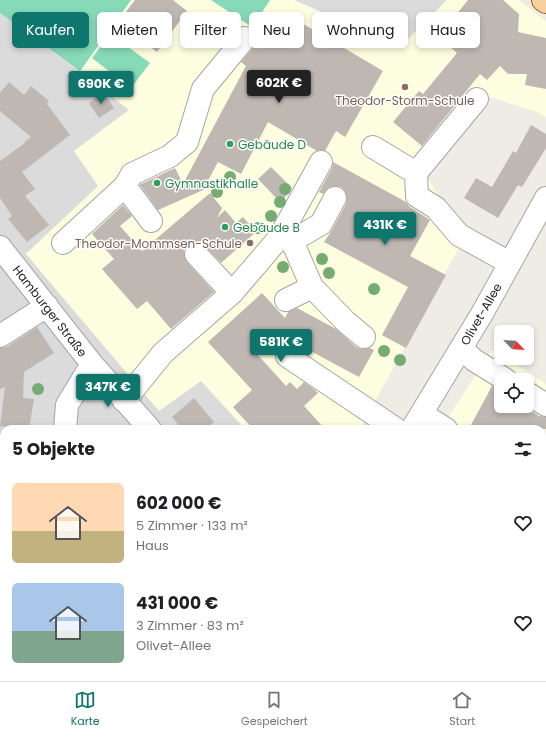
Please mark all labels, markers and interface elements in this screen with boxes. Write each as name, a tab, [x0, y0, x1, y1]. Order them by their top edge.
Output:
chip: Kaufen	[12, 12, 89, 48]
chip: Mieten	[97, 12, 172, 48]
chip: Filter	[180, 12, 241, 48]
chip: Neu	[249, 12, 304, 48]
chip: Wohnung	[312, 12, 408, 48]
chip: Haus	[416, 12, 480, 48]
pin: 602K €	[246, 70, 312, 104]
pin: 690K €	[68, 71, 134, 105]
text: 602K €	[256, 73, 302, 92]
text: 690K €	[78, 74, 124, 93]
marker: Theodor-Storm-Schule	[400, 82, 410, 92]
place label: Theodor-Storm-Schule	[336, 92, 474, 109]
place label: Gebäude D	[238, 136, 306, 153]
marker: Gebäude D	[225, 139, 235, 149]
place label: Gymnastikhalle	[165, 175, 258, 192]
marker: Gymnastikhalle	[152, 178, 162, 188]
pin: 431K €	[352, 212, 418, 246]
text: 431K €	[363, 215, 407, 234]
place label: Gebäude B	[233, 219, 300, 236]
marker: Gebäude B	[220, 222, 230, 232]
place label: Theodor-Mommsen-Schule	[75, 235, 242, 252]
marker: Theodor-Mommsen-Schule	[245, 238, 255, 248]
street label: Hamburger Straße	[9, 262, 91, 360]
street label: Olivet-Allee	[456, 280, 506, 348]
north arrow	[494, 325, 534, 365]
map controls	[494, 325, 534, 413]
pin: 581K €	[248, 329, 314, 363]
text: 581K €	[259, 332, 303, 351]
button: locate	[494, 373, 534, 413]
pin: 347K €	[75, 374, 141, 408]
text: 347K €	[85, 377, 131, 396]
text: 5 Objekte	[12, 437, 95, 461]
icon: filters	[512, 438, 534, 460]
text: 602 000 €	[136, 491, 222, 515]
icon: home	[44, 499, 92, 547]
icon: heart	[512, 512, 534, 534]
text: 5 Zimmer · 133 m²	[136, 516, 248, 535]
text: Haus	[136, 536, 169, 555]
text: 431 000 €	[136, 591, 218, 615]
icon: home	[44, 599, 92, 647]
icon: heart	[512, 612, 534, 634]
text: 3 Zimmer · 83 m²	[136, 616, 244, 635]
text: Olivet-Allee	[136, 636, 211, 655]
tab: Karte	[71, 689, 100, 730]
tab: Gespeichert	[241, 689, 308, 730]
tab: Start	[449, 689, 475, 730]

